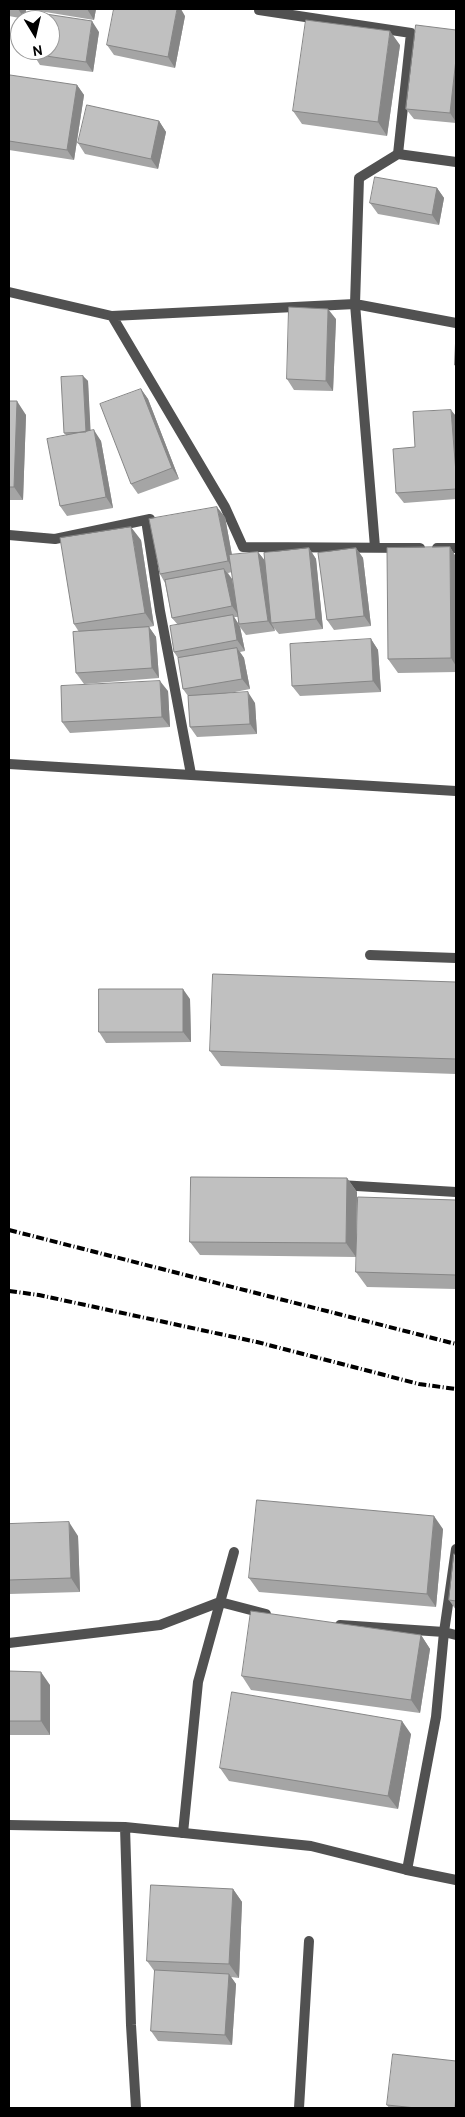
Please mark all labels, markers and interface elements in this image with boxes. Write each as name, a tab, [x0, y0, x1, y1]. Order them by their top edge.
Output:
north arrow	[10, 10, 60, 60]
text: N	[31, 40, 44, 59]

